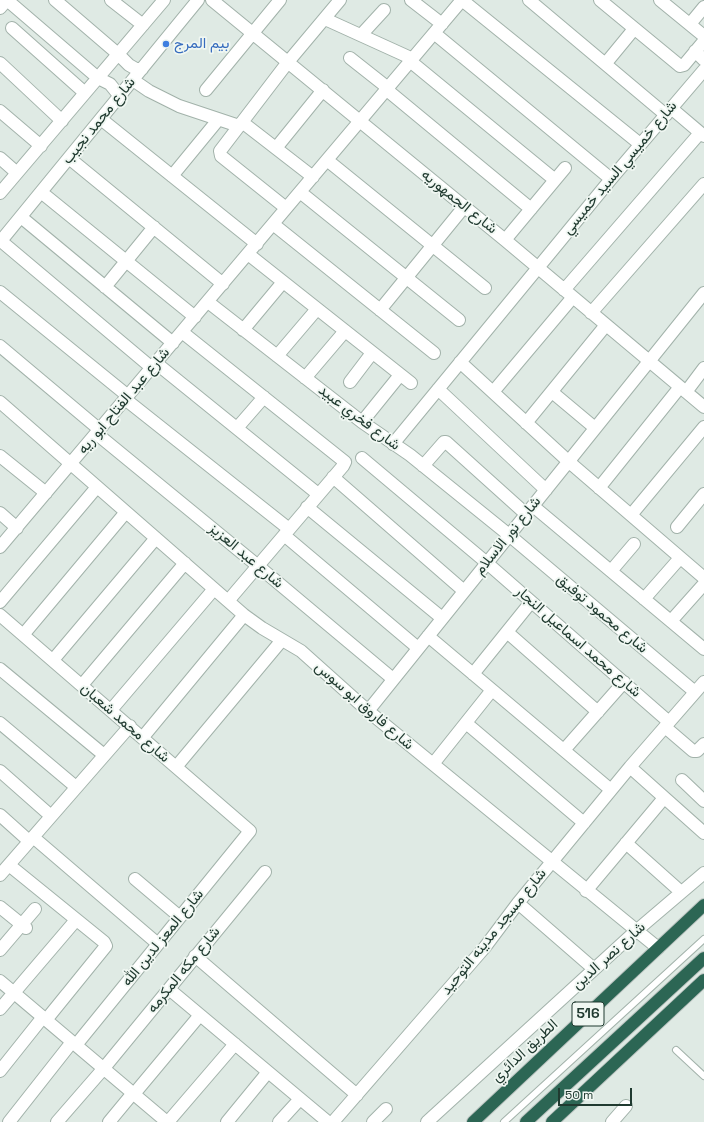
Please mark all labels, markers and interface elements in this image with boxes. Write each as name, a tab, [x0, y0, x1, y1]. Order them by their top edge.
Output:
place label: بيم المرج	[174, 35, 229, 53]
marker: بيم المرج	[161, 39, 171, 49]
street label: شارع محمد نجيب	[58, 74, 140, 168]
street label: شارع خميسي السيد خميسي	[559, 98, 681, 238]
street label: شارع الجمهوريه	[417, 166, 501, 238]
street label: شارع عبد الفتاح ابو ريه	[74, 344, 174, 458]
street label: شارع فخري عبيد	[315, 381, 403, 455]
street label: شارع نور الاسلام	[471, 493, 545, 579]
street label: شارع عبد العزيز	[205, 520, 287, 592]
street label: شارع محمود توفيق	[553, 571, 651, 657]
street label: شارع محمد اسماعيل النجار	[512, 583, 644, 701]
street label: شارع فاروق ابو سوس	[311, 658, 417, 754]
street label: شارع محمد شعبان	[77, 679, 173, 767]
street label: شارع مسجد مدينه التوحيد	[437, 865, 551, 999]
street label: شارع المعز لدين الله	[118, 886, 208, 990]
street label: شارع نصر الدين	[569, 918, 649, 994]
street label: شارع مكه المكرمه	[144, 923, 224, 1017]
road number: 516	[572, 1002, 604, 1026]
street label: الطريق الدائري	[488, 1016, 562, 1086]
scale bar	[560, 1080, 634, 1106]
text: 50 m	[565, 1087, 593, 1103]

